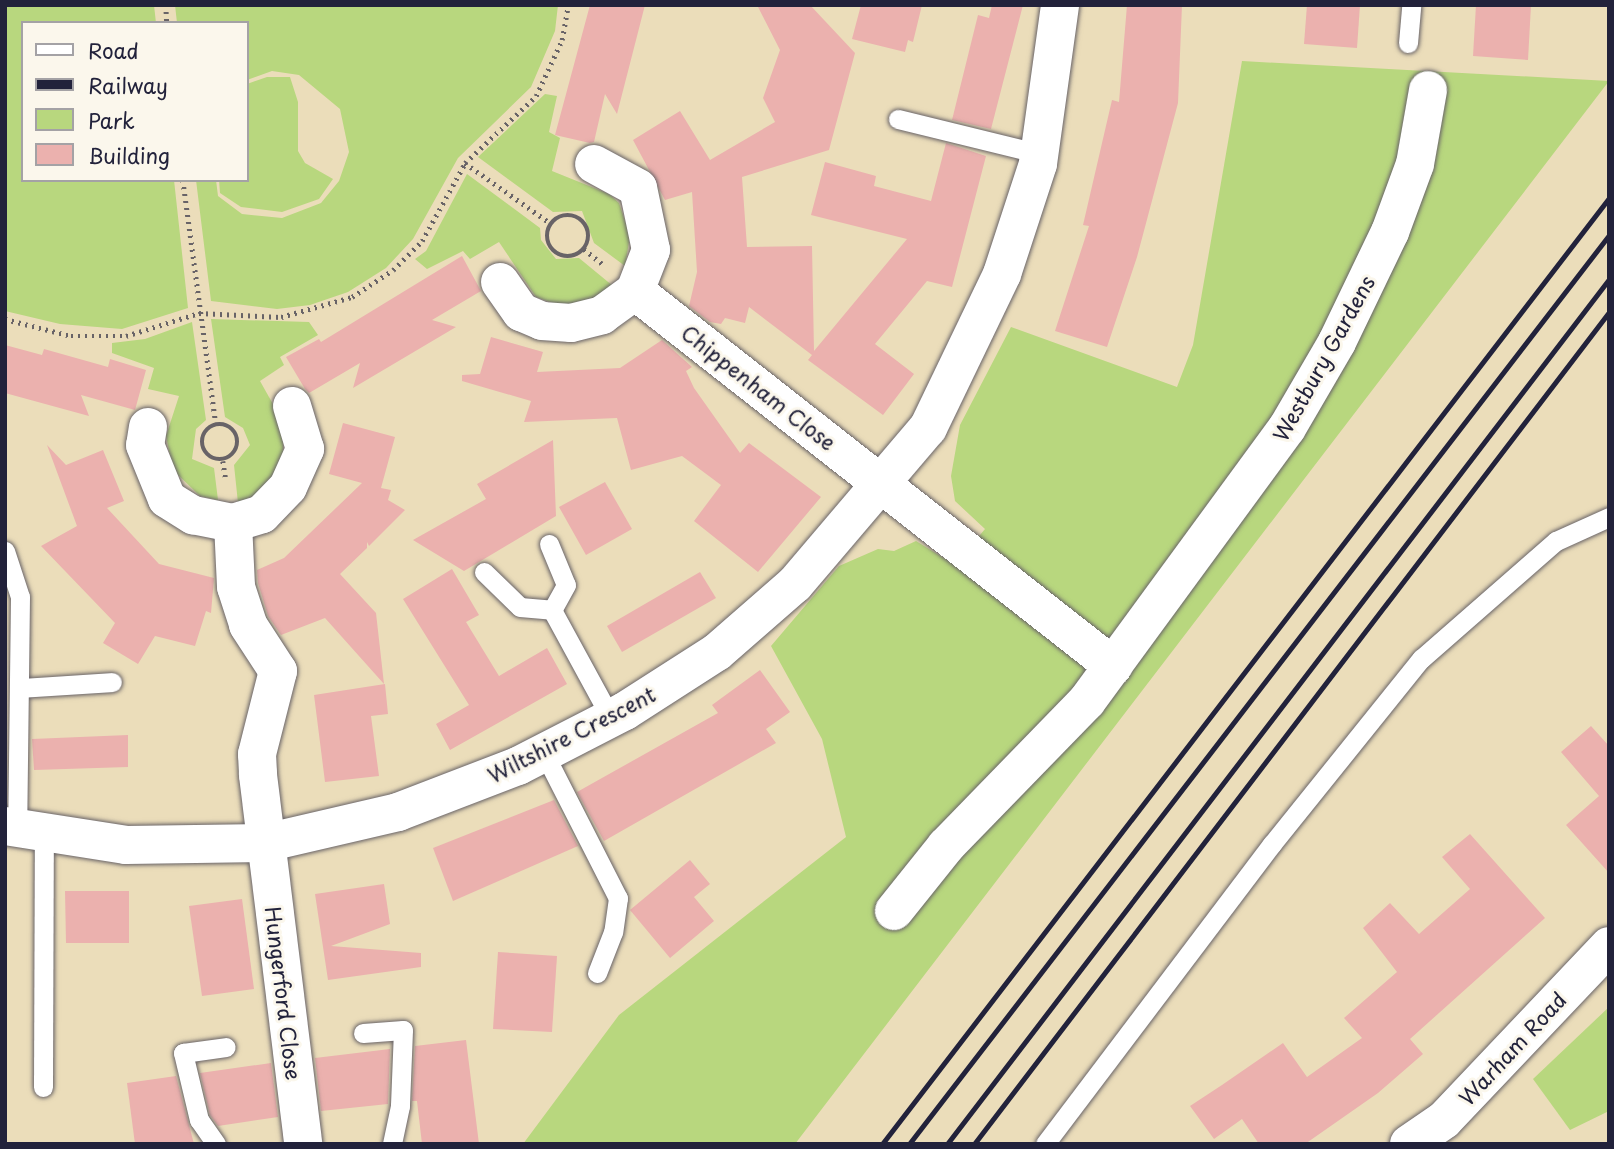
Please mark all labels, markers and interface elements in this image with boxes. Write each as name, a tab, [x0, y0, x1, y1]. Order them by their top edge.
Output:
legend	[21, 21, 248, 182]
text: Road	[88, 34, 139, 66]
text: Railway	[88, 69, 168, 101]
text: Park	[88, 104, 135, 136]
text: Building	[88, 139, 170, 171]
street label: Westbury Gardens	[1267, 271, 1379, 445]
street label: Chippenham Close	[677, 319, 841, 455]
street label: Wiltshire Crescent	[483, 681, 659, 787]
street label: Hungerford Close	[261, 904, 307, 1082]
street label: Warham Road	[1453, 986, 1571, 1110]

